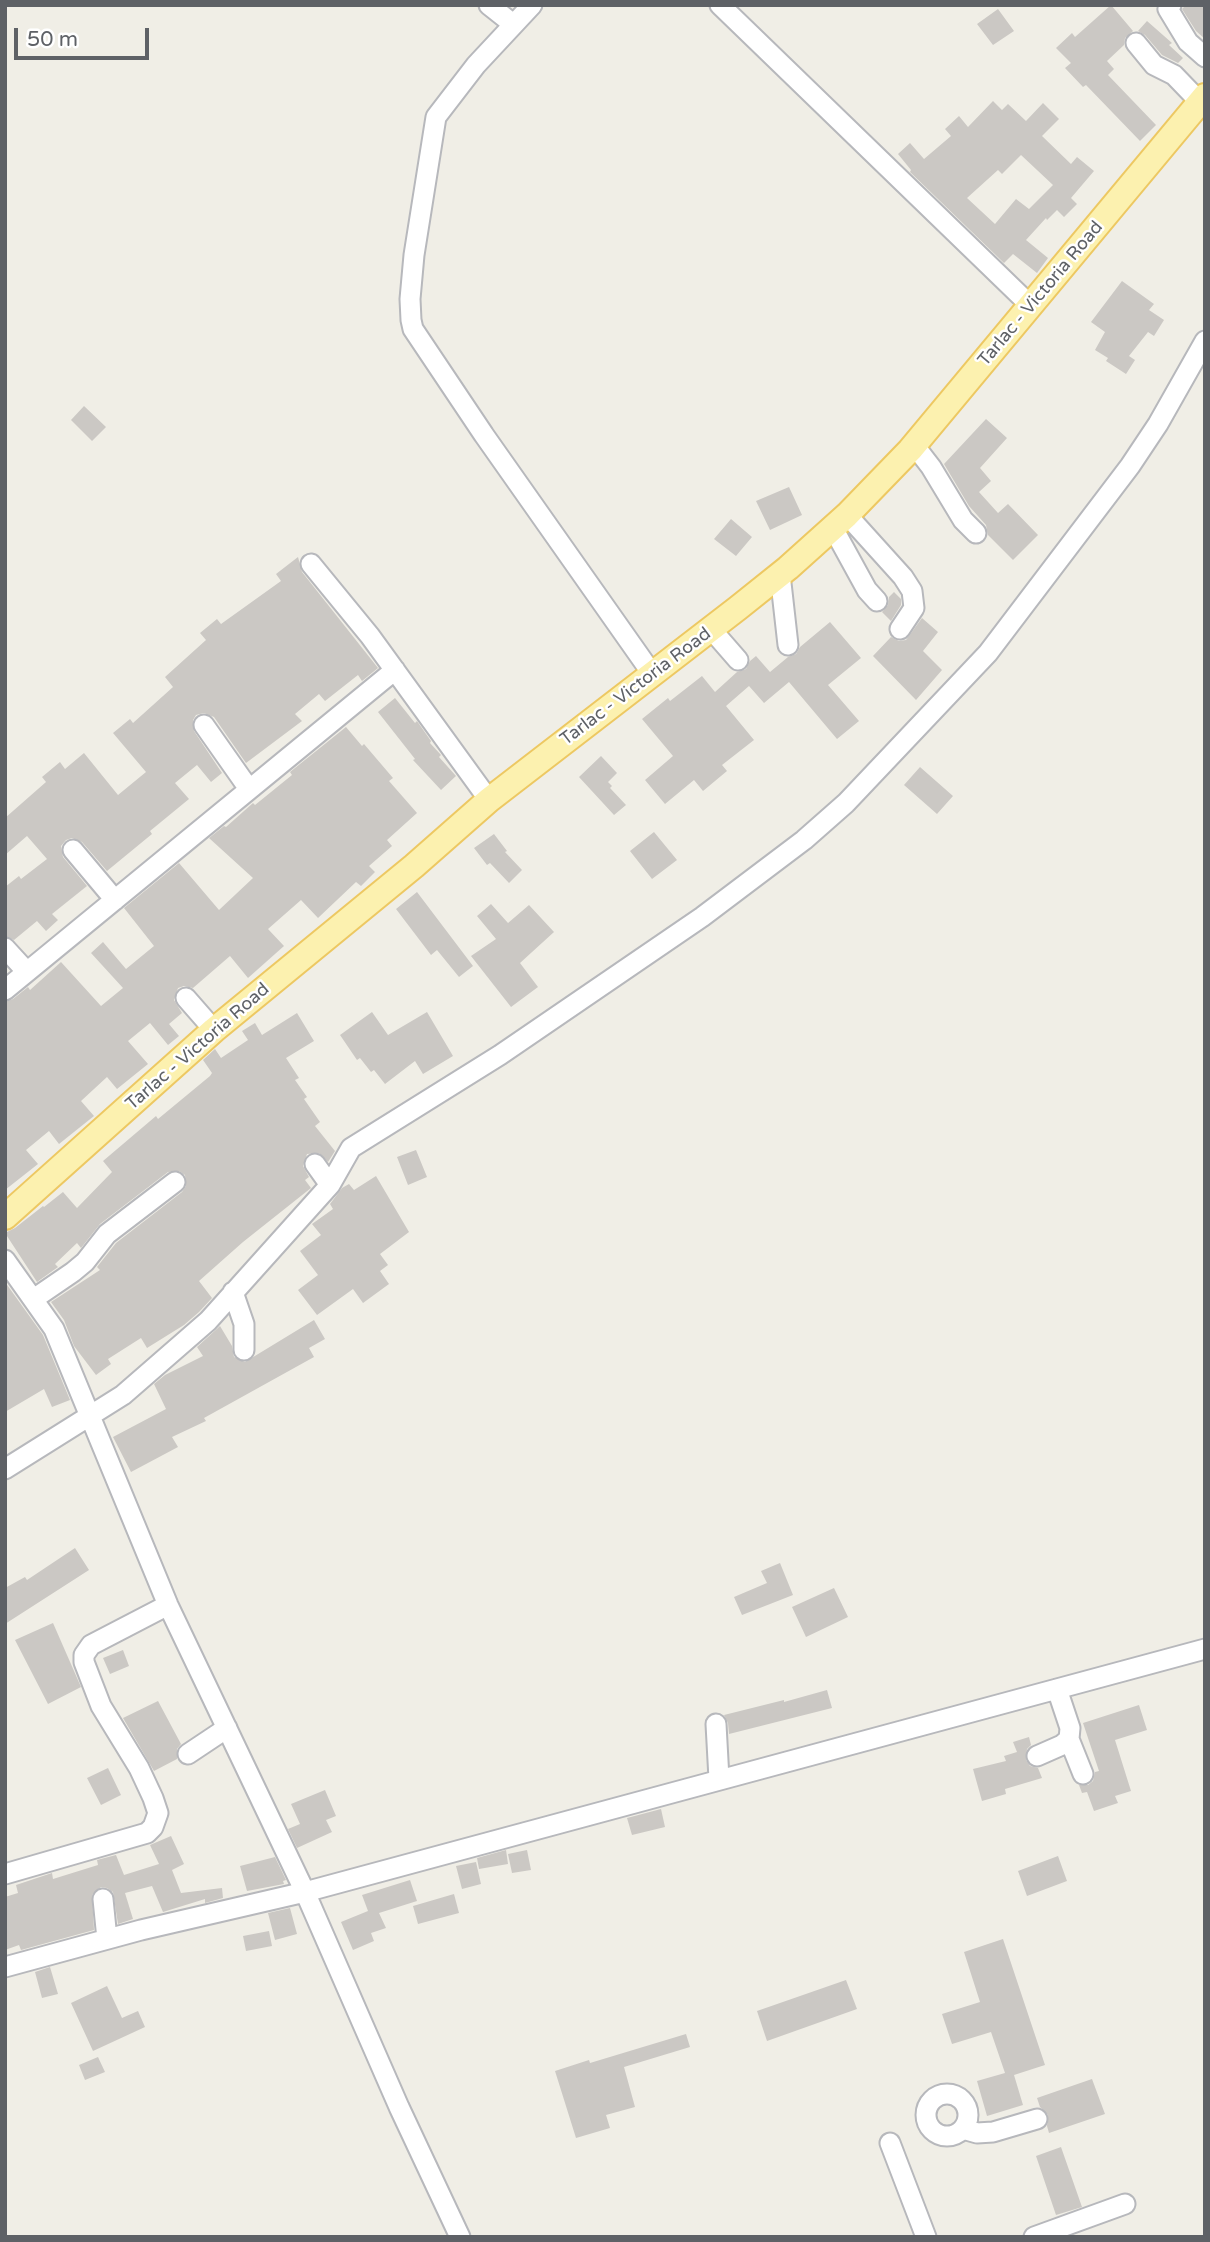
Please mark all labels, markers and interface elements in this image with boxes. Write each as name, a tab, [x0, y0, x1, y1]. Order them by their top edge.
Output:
scale bar	[18, 14, 152, 58]
text: 50 m	[27, 27, 78, 52]
street label: Tarlac - Victoria Road	[974, 217, 1108, 371]
street label: Tarlac - Victoria Road	[556, 623, 716, 751]
street label: Tarlac - Victoria Road	[122, 979, 274, 1115]

